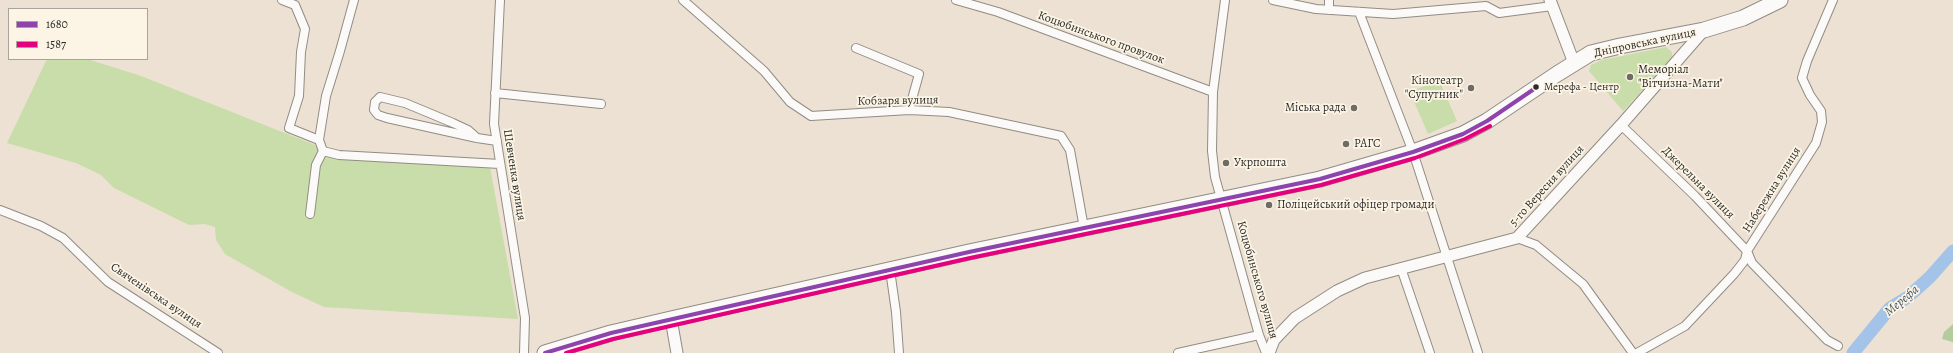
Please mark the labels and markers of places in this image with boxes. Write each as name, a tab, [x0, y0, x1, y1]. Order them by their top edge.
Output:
place label: Меморіал "Вітчизна-Мати"	[1638, 63, 1723, 91]
marker: Меморіал "Вітчизна-Мати"	[1625, 72, 1635, 82]
place label: Кінотеатр "Супутник"	[1405, 74, 1463, 102]
place label: Мерефа - Центр	[1544, 80, 1619, 94]
marker: Мерефа - Центр	[1531, 82, 1541, 92]
marker: Кінотеатр "Супутник"	[1466, 83, 1476, 93]
place label: Міська рада	[1285, 101, 1346, 115]
marker: Міська рада	[1349, 103, 1359, 113]
place label: РАГС	[1354, 137, 1380, 151]
marker: РАГС	[1341, 139, 1351, 149]
place label: Укрпошта	[1234, 156, 1287, 170]
marker: Укрпошта	[1221, 158, 1231, 168]
place label: Поліцейський офіцер громади	[1277, 198, 1434, 212]
marker: Поліцейський офіцер громади	[1264, 200, 1274, 210]

